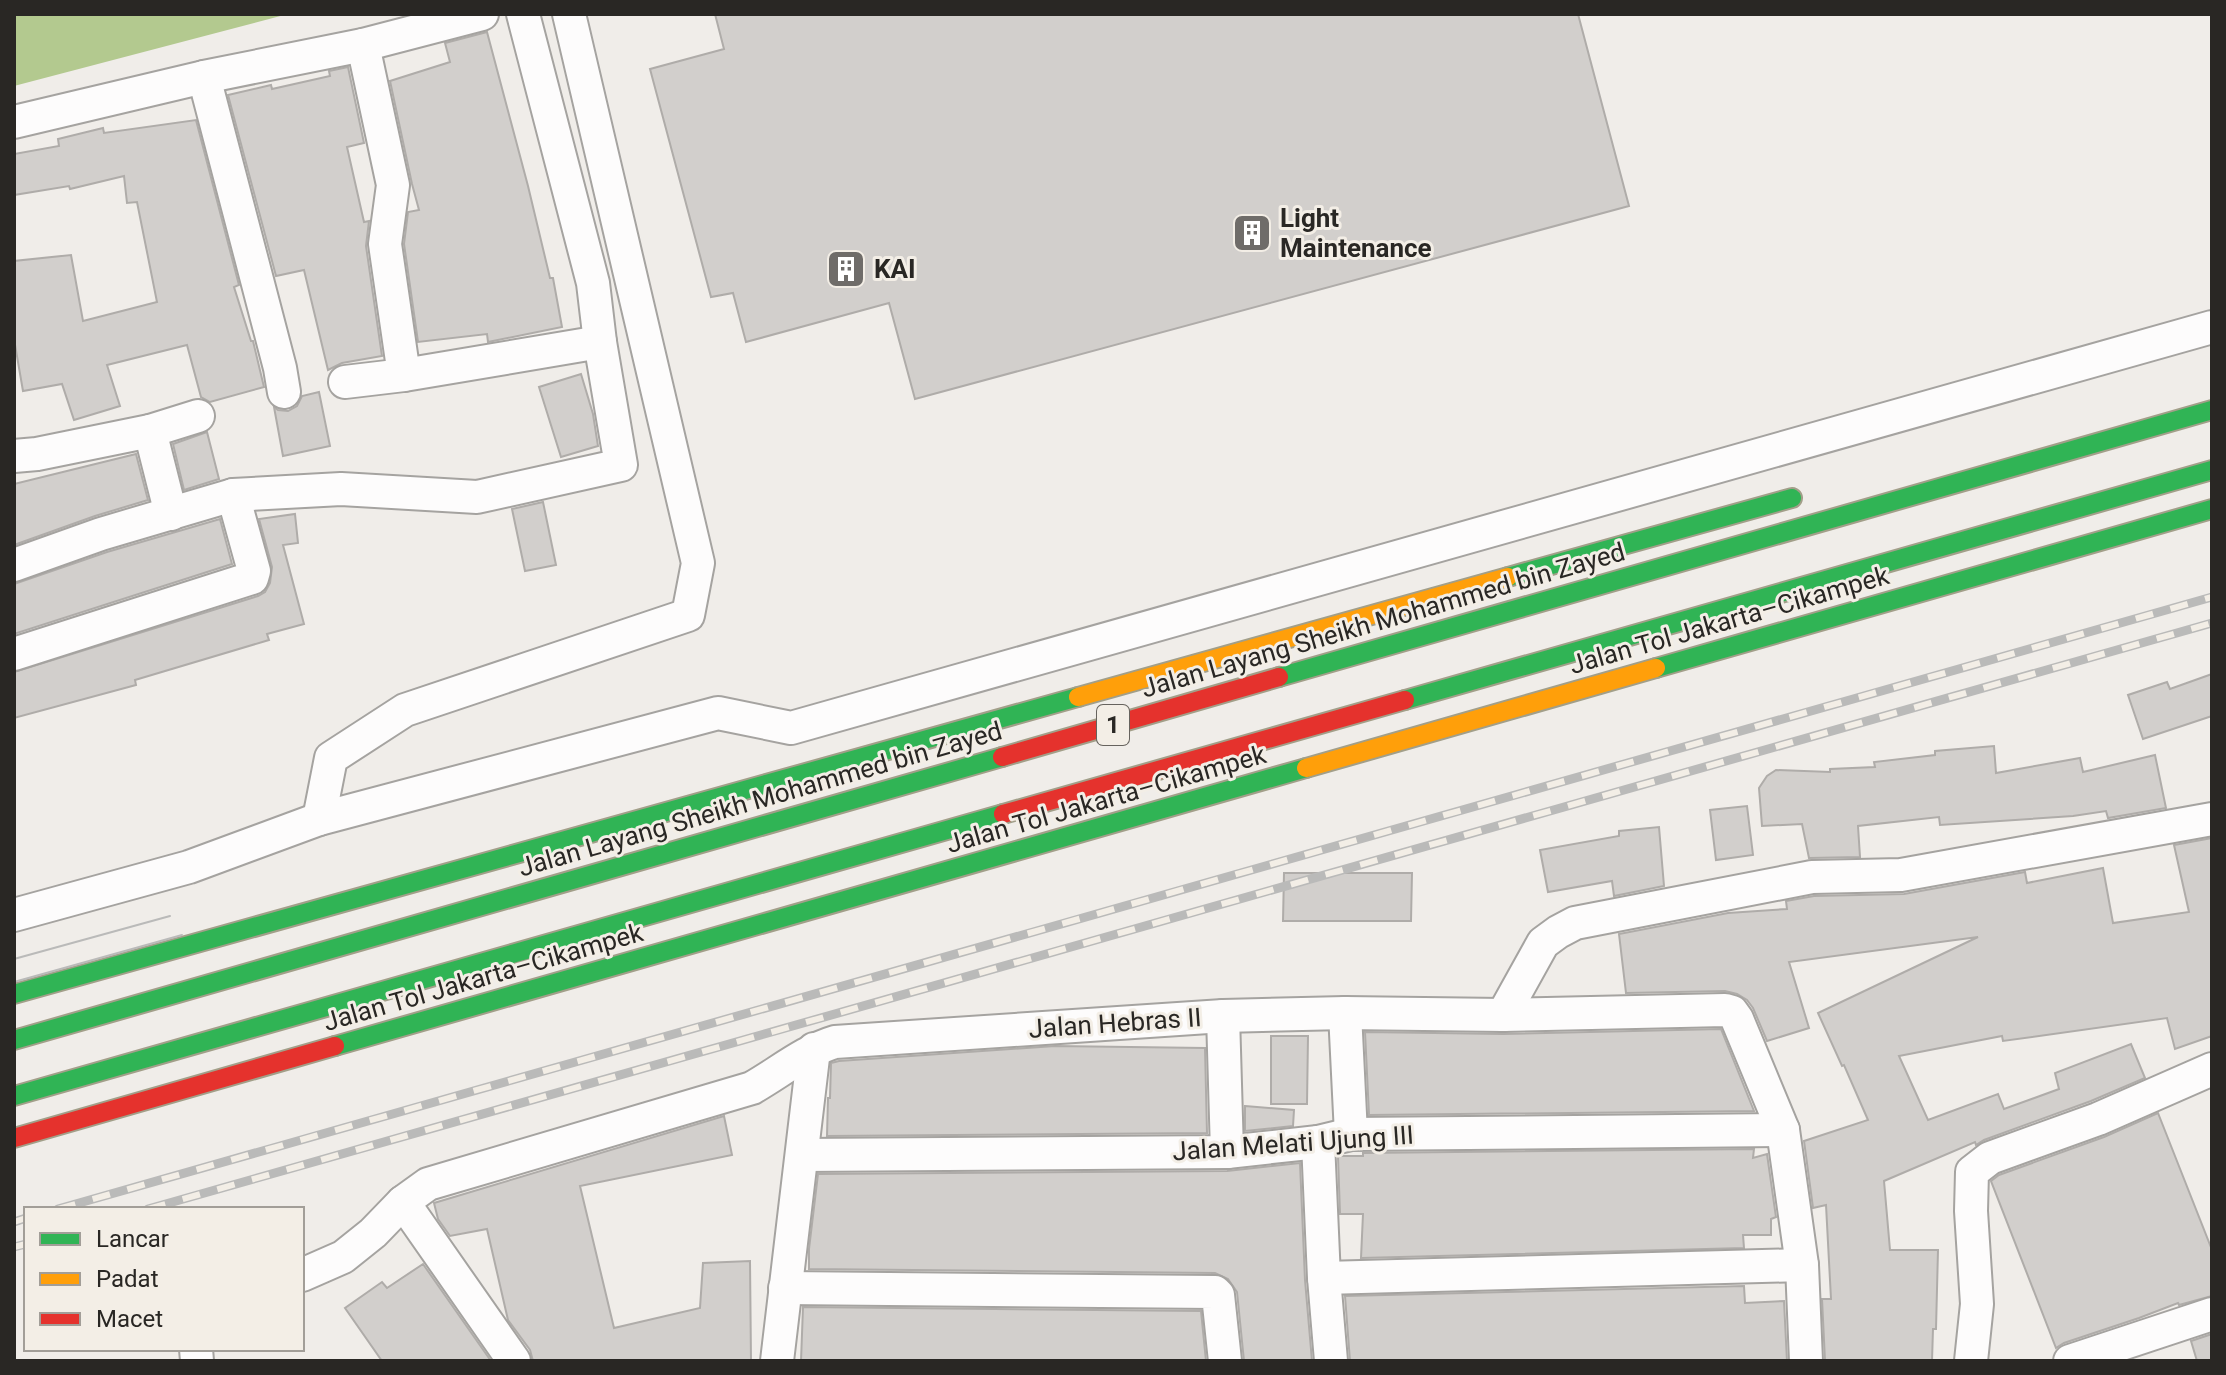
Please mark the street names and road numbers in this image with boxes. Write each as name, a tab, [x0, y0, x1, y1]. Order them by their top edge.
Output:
street label: Jalan Layang Sheikh Mohammed bin Zayed	[1138, 536, 1628, 704]
street label: Jalan Tol Jakarta–Cikampek	[1566, 560, 1893, 680]
road number: 1	[1097, 705, 1129, 745]
street label: Jalan Layang Sheikh Mohammed bin Zayed	[515, 715, 1005, 883]
street label: Jalan Tol Jakarta–Cikampek	[943, 739, 1270, 859]
street label: Jalan Tol Jakarta–Cikampek	[320, 917, 647, 1037]
street label: Jalan Hebras II	[1028, 1002, 1202, 1044]
street label: Jalan Melati Ujung III	[1171, 1120, 1415, 1166]

